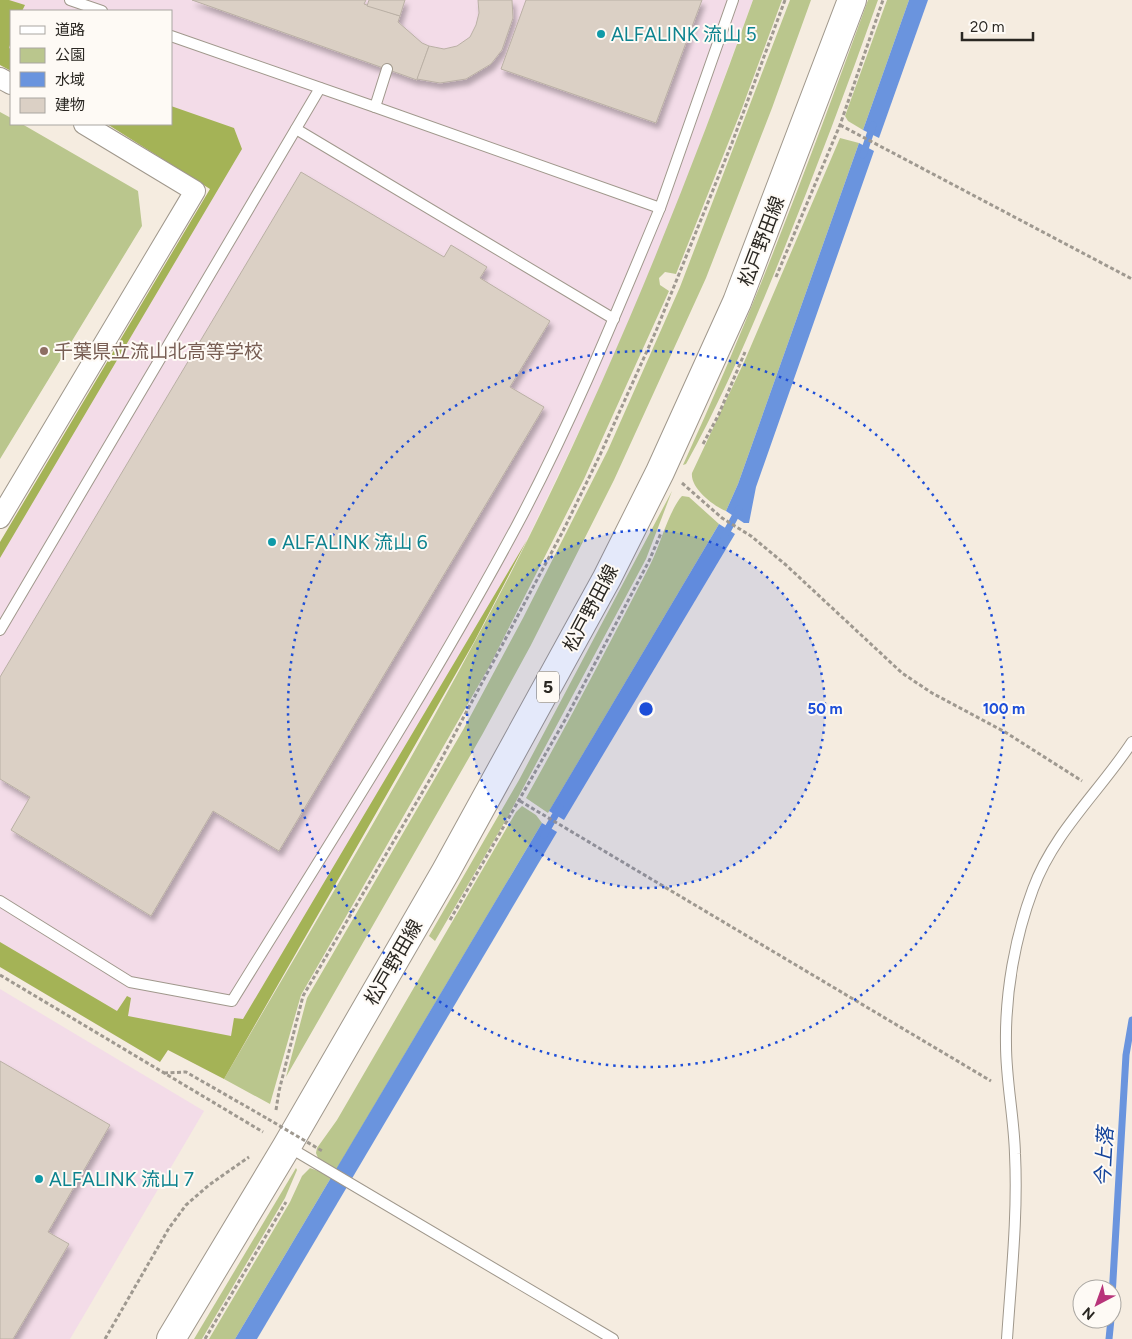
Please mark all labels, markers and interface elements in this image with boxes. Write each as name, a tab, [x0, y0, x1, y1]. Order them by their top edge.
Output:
legend	[10, 10, 172, 125]
scale bar	[962, 10, 1033, 42]
text: 20 m	[970, 18, 1004, 36]
text: 道路	[55, 21, 85, 39]
place label: ALFALINK 流山 5	[611, 23, 757, 46]
marker: ALFALINK 流山 5	[595, 28, 607, 40]
text: 公園	[55, 46, 85, 64]
text: 水域	[55, 71, 85, 89]
text: 建物	[55, 96, 85, 114]
street label: 松戸野田線	[734, 193, 789, 290]
place label: 千葉県立流山北高等学校	[54, 340, 263, 363]
marker: 千葉県立流山北高等学校	[38, 345, 50, 357]
place label: ALFALINK 流山 6	[282, 531, 428, 554]
marker: ALFALINK 流山 6	[266, 536, 278, 548]
street label: 松戸野田線	[558, 561, 623, 656]
road number: 5	[537, 672, 559, 702]
centre of rings	[637, 700, 655, 718]
text: 50 m	[807, 700, 843, 718]
text: 100 m	[983, 700, 1025, 718]
street label: 松戸野田線	[360, 915, 427, 1009]
water label: 今上落	[1090, 1123, 1118, 1188]
place label: ALFALINK 流山 7	[49, 1168, 194, 1191]
marker: ALFALINK 流山 7	[33, 1173, 45, 1185]
north arrow	[1072, 1279, 1122, 1329]
text: N	[1079, 1303, 1098, 1323]

